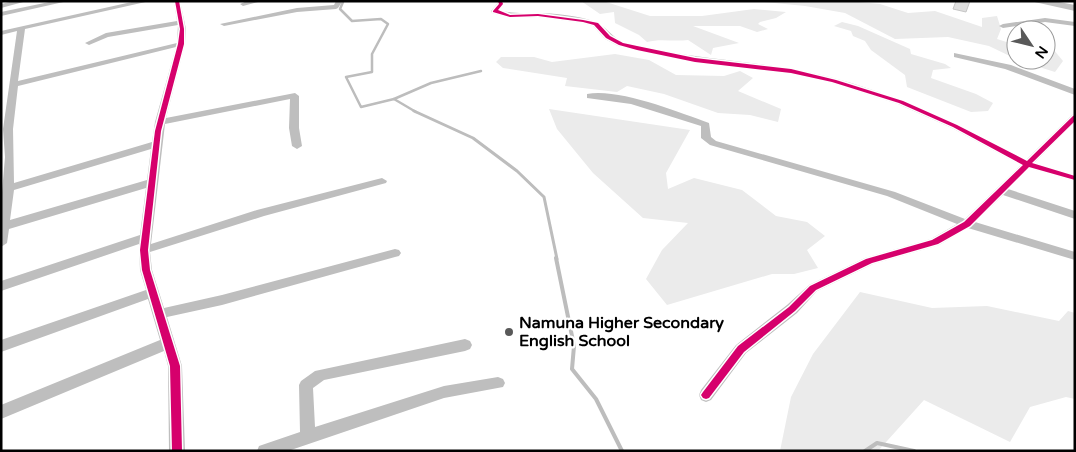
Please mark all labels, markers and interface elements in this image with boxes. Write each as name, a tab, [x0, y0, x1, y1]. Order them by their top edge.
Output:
north arrow	[1006, 20, 1056, 70]
text: N	[1031, 43, 1051, 62]
place label: Namuna Higher Secondary English School	[519, 313, 724, 351]
marker: Namuna Higher Secondary English School	[503, 326, 515, 338]

